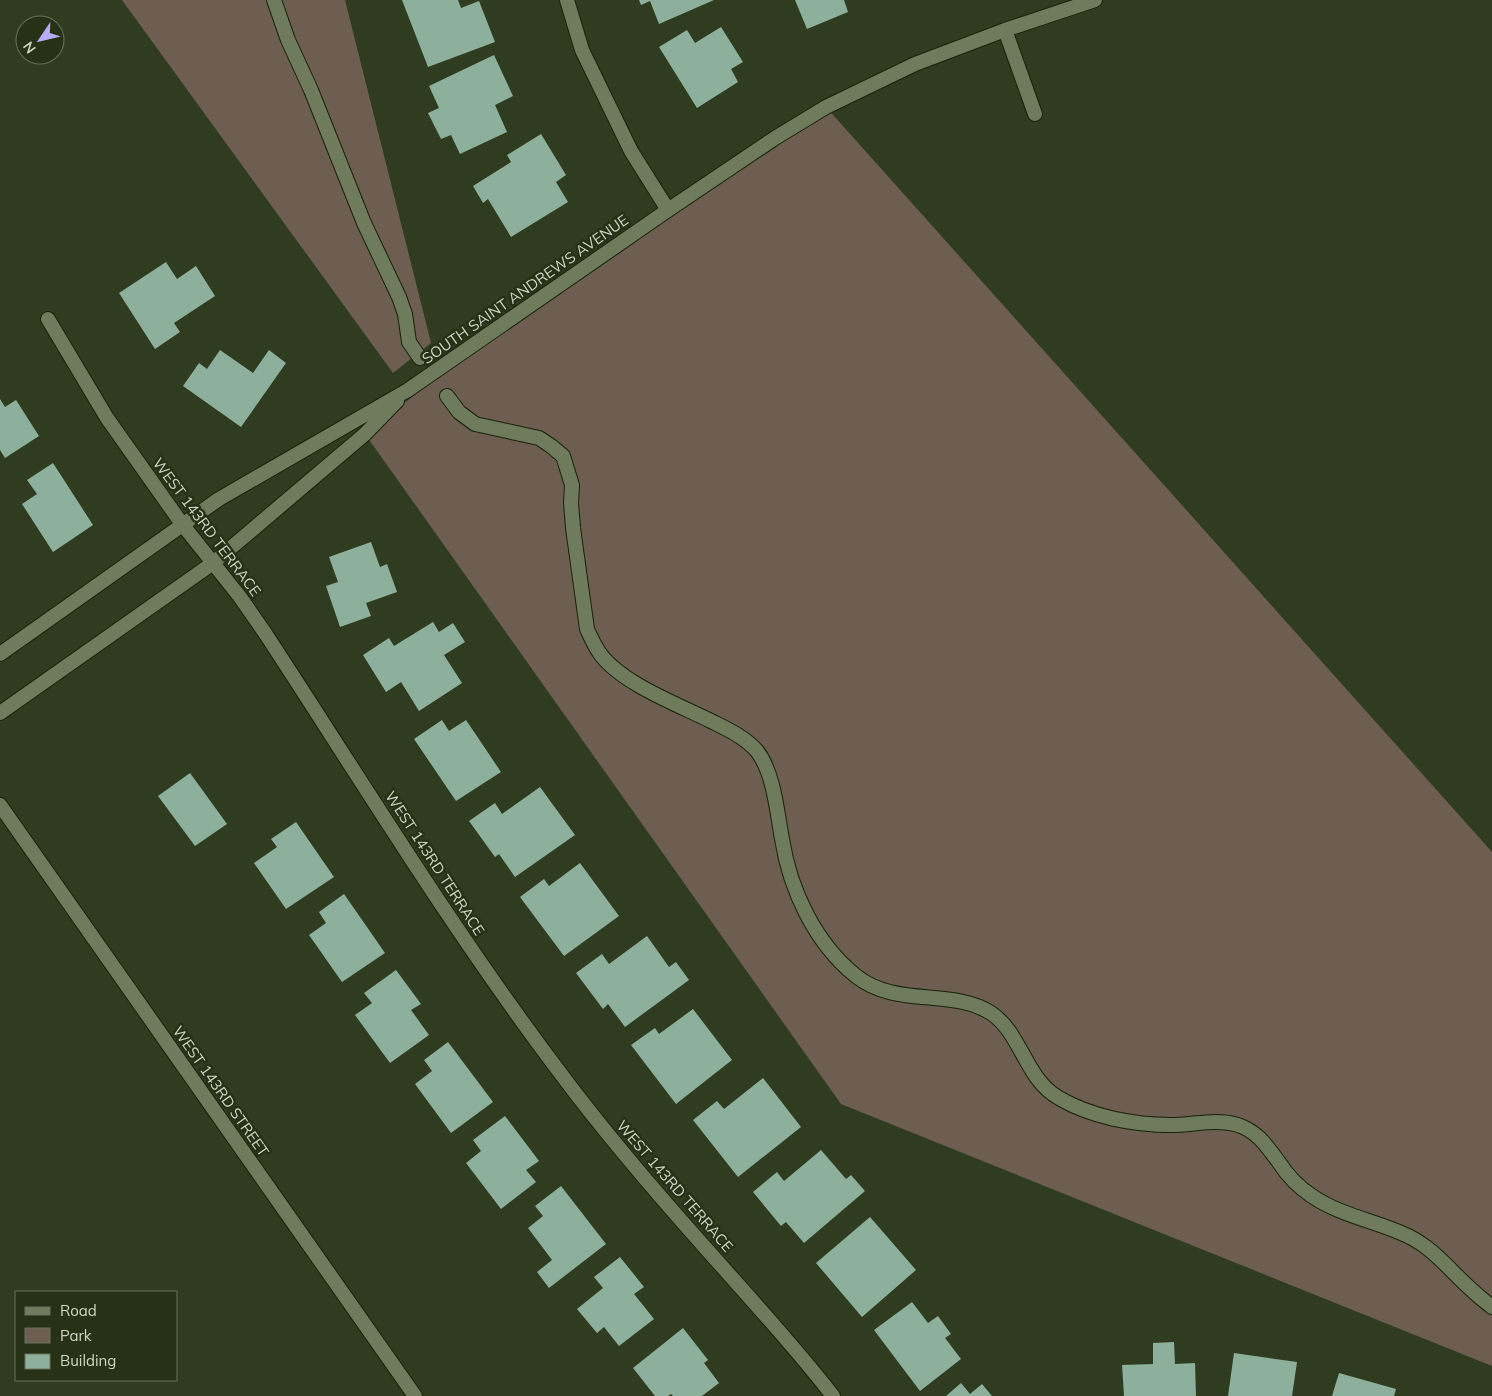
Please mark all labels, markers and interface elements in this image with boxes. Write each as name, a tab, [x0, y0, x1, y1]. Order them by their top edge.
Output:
north arrow	[15, 15, 65, 65]
text: N	[19, 38, 40, 57]
street label: SOUTH SAINT ANDREWS AVENUE	[418, 210, 632, 368]
street label: WEST 143RD TERRACE	[149, 454, 265, 600]
street label: WEST 143RD TERRACE	[381, 787, 489, 939]
street label: WEST 143RD STREET	[169, 1022, 273, 1160]
street label: WEST 143RD TERRACE	[613, 1116, 738, 1256]
legend	[15, 1291, 178, 1381]
text: Road	[60, 1301, 97, 1320]
text: Park	[60, 1326, 92, 1345]
text: Building	[60, 1351, 116, 1370]

